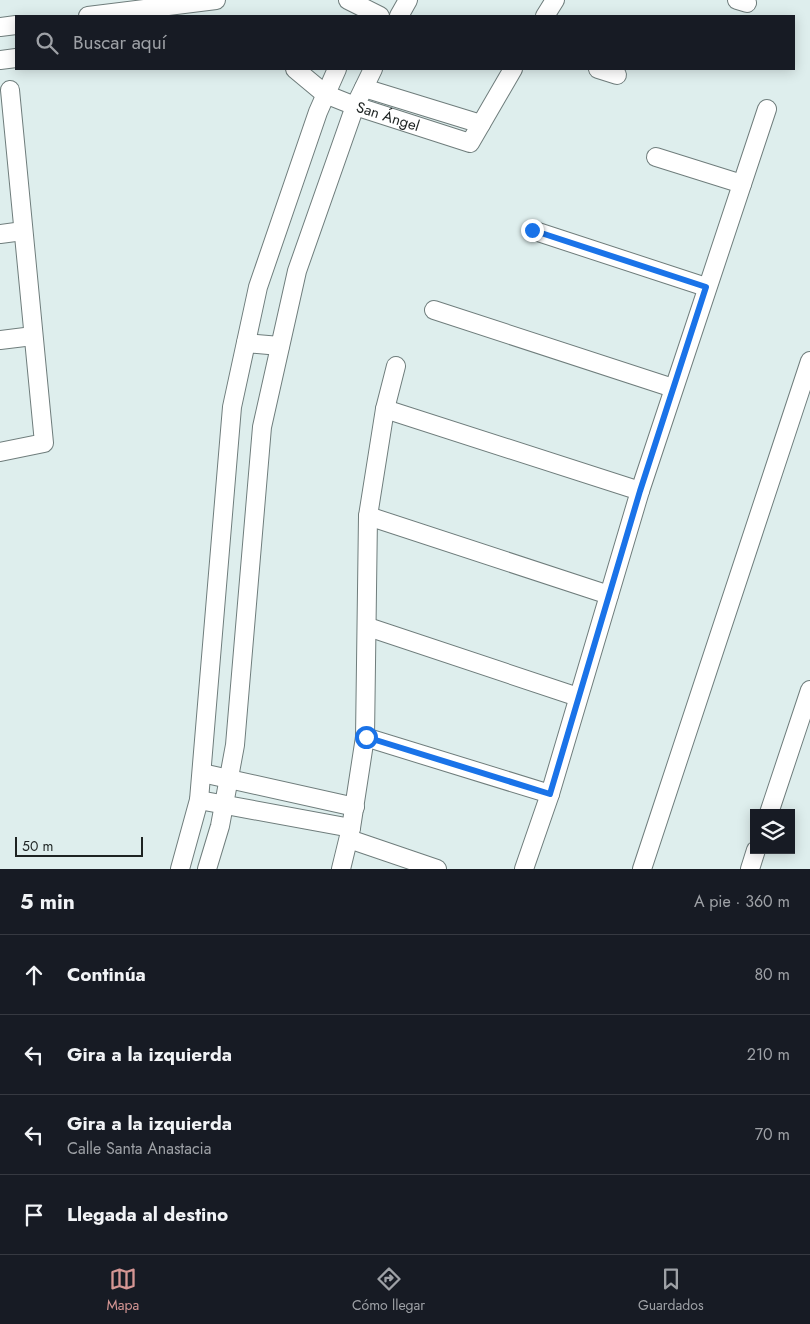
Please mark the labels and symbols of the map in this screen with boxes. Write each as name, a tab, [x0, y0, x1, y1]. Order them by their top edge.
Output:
street label: San Ángel	[353, 96, 422, 137]
route end	[521, 219, 544, 242]
route start	[355, 726, 378, 749]
scale bar	[15, 834, 142, 857]

